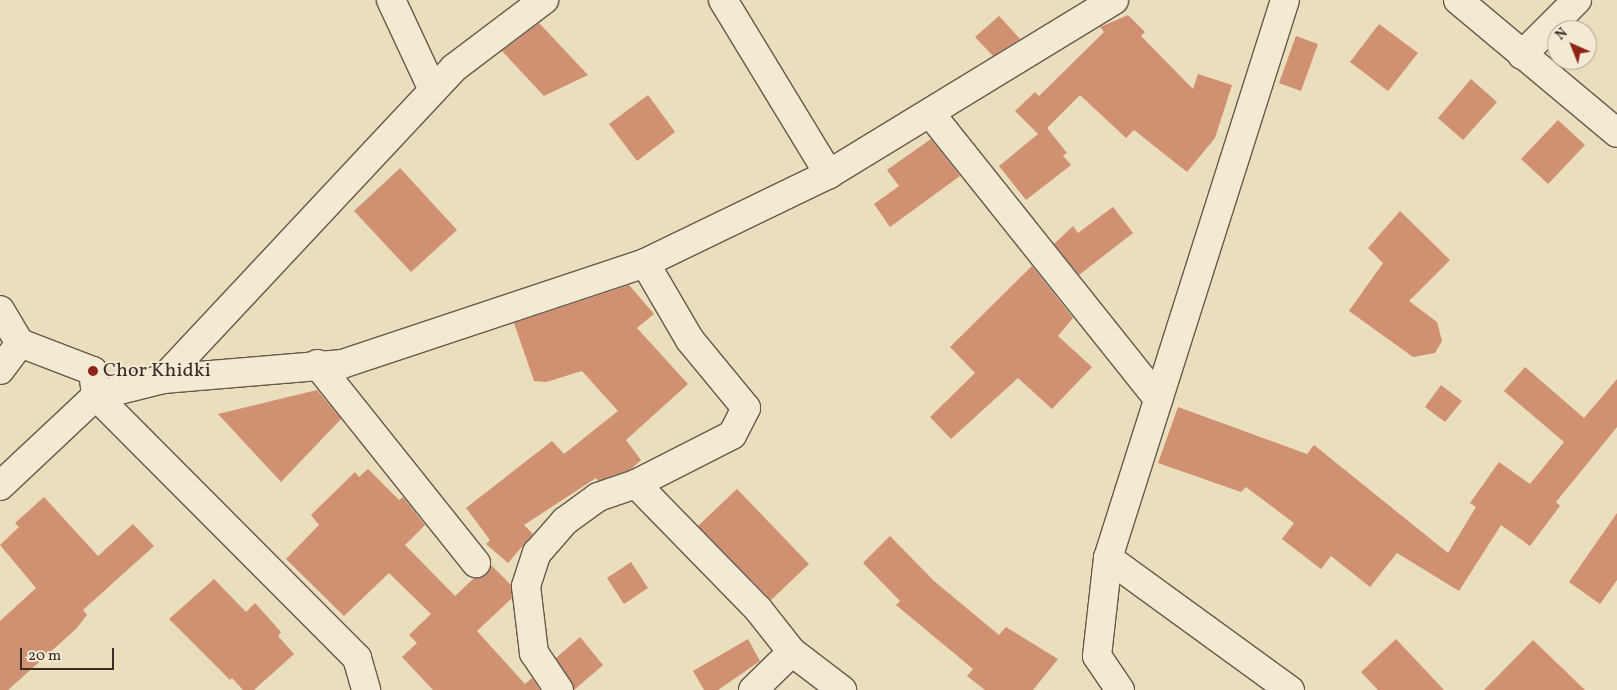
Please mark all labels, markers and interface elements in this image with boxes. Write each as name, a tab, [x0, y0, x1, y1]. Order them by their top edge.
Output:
north arrow	[1547, 20, 1597, 70]
text: N	[1552, 24, 1572, 45]
place label: Chor Khidki	[103, 359, 211, 383]
marker: Chor Khidki	[87, 365, 99, 377]
scale bar	[22, 638, 116, 670]
text: 20 m	[28, 646, 61, 667]

